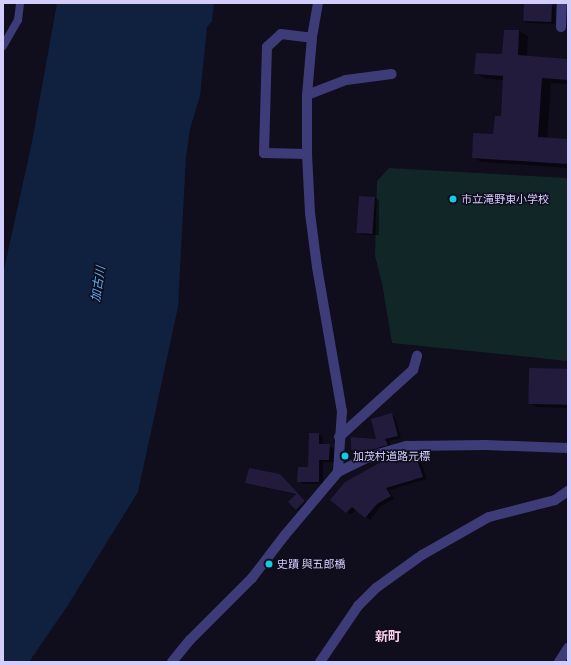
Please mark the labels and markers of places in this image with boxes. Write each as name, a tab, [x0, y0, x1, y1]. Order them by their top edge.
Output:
place label: 市立滝野東小学校	[461, 192, 549, 206]
marker: 市立滝野東小学校	[448, 194, 458, 204]
place label: 加茂村道路元標	[353, 449, 430, 463]
marker: 加茂村道路元標	[340, 451, 350, 461]
place label: 史蹟 與五郎橋	[277, 557, 346, 571]
marker: 史蹟 與五郎橋	[264, 559, 274, 569]

